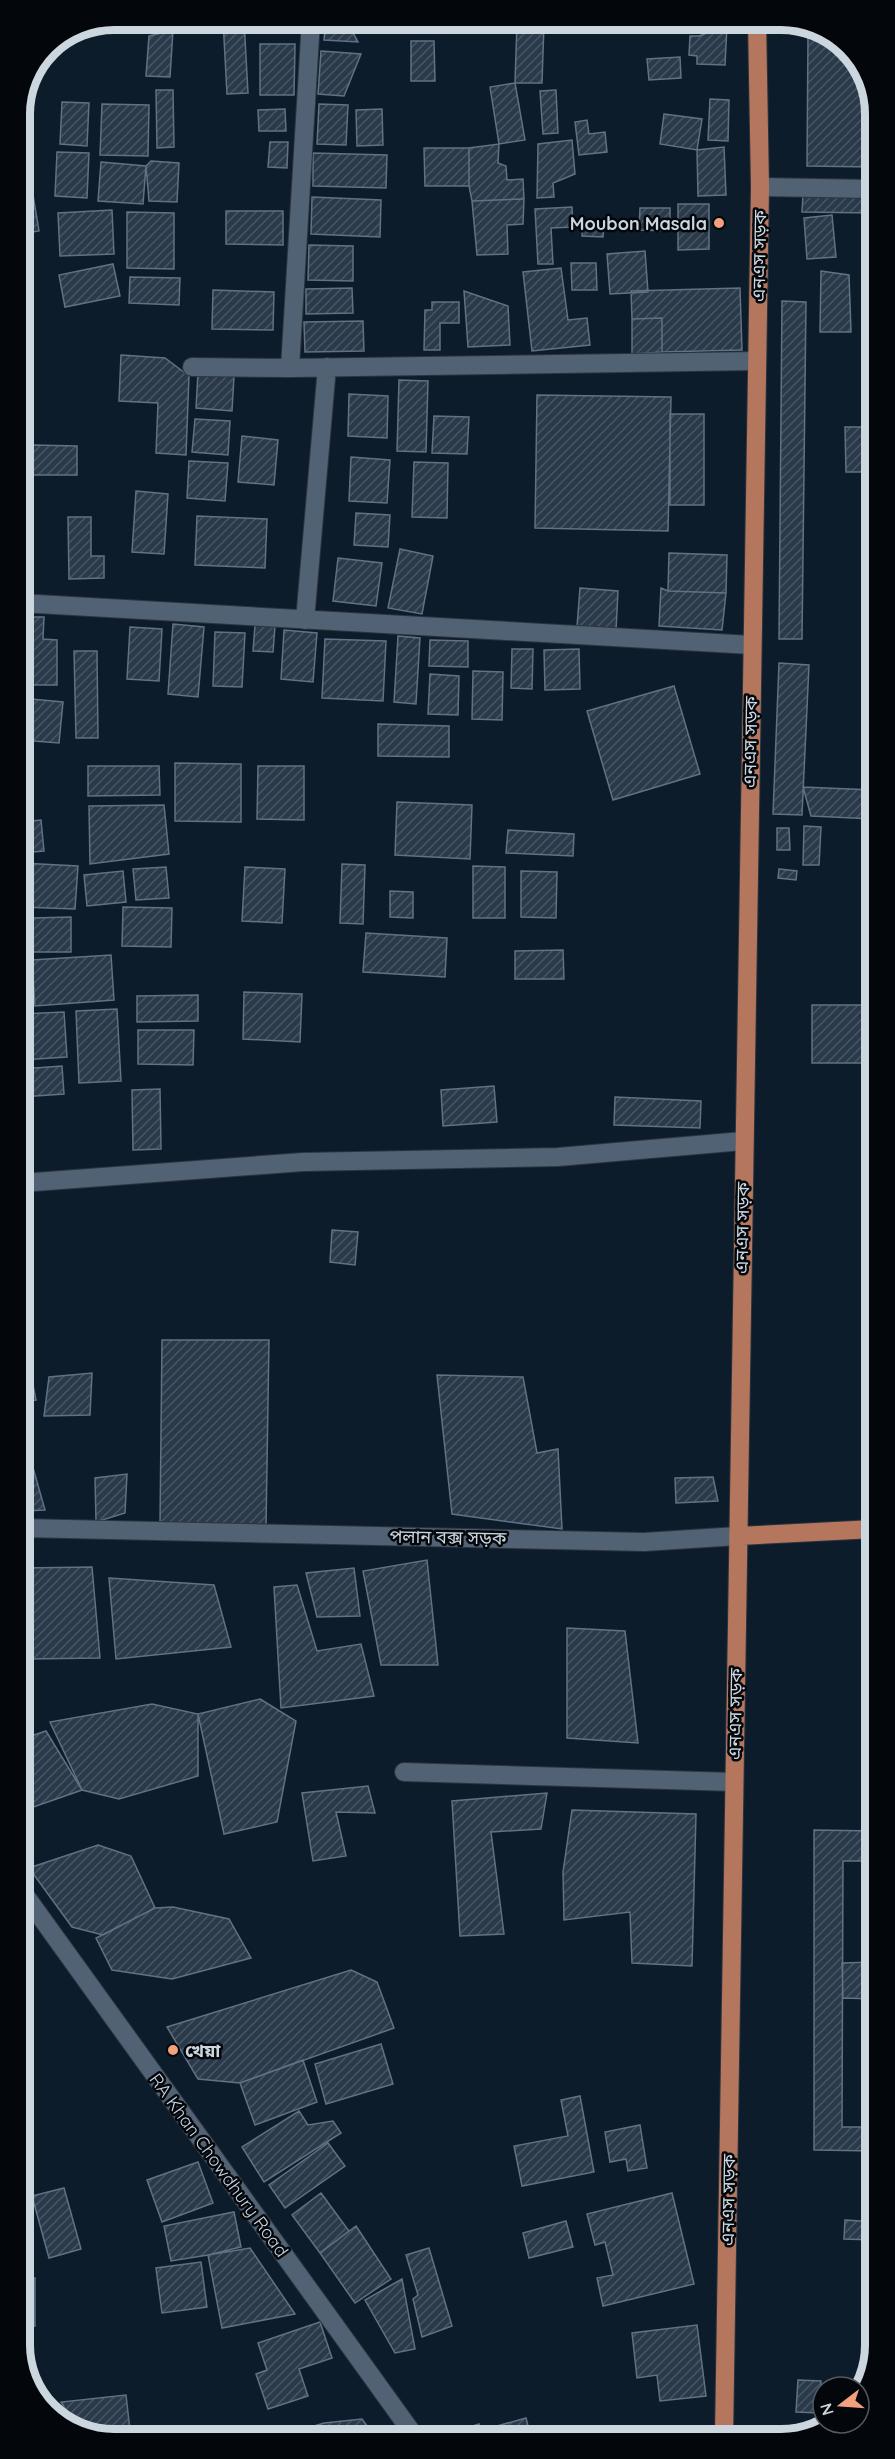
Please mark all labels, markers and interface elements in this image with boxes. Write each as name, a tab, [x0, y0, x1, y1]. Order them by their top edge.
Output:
street label: এনএস সড়ক	[747, 209, 771, 302]
place label: Moubon Masala	[570, 212, 707, 235]
marker: Moubon Masala	[712, 216, 726, 230]
street label: এনএস সড়ক	[738, 695, 762, 788]
street label: এনএস সড়ক	[730, 1181, 754, 1274]
street label: পলান বক্স সড়ক	[389, 1524, 507, 1550]
street label: এনএস সড়ক	[723, 1667, 747, 1760]
place label: খেয়া	[185, 2039, 221, 2062]
marker: খেয়া	[166, 2043, 180, 2057]
street label: RA Khan Chowdhury Road	[145, 2069, 293, 2261]
street label: এনএস সড়ক	[716, 2153, 740, 2246]
north arrow	[811, 2375, 871, 2435]
text: N	[815, 2401, 838, 2418]

